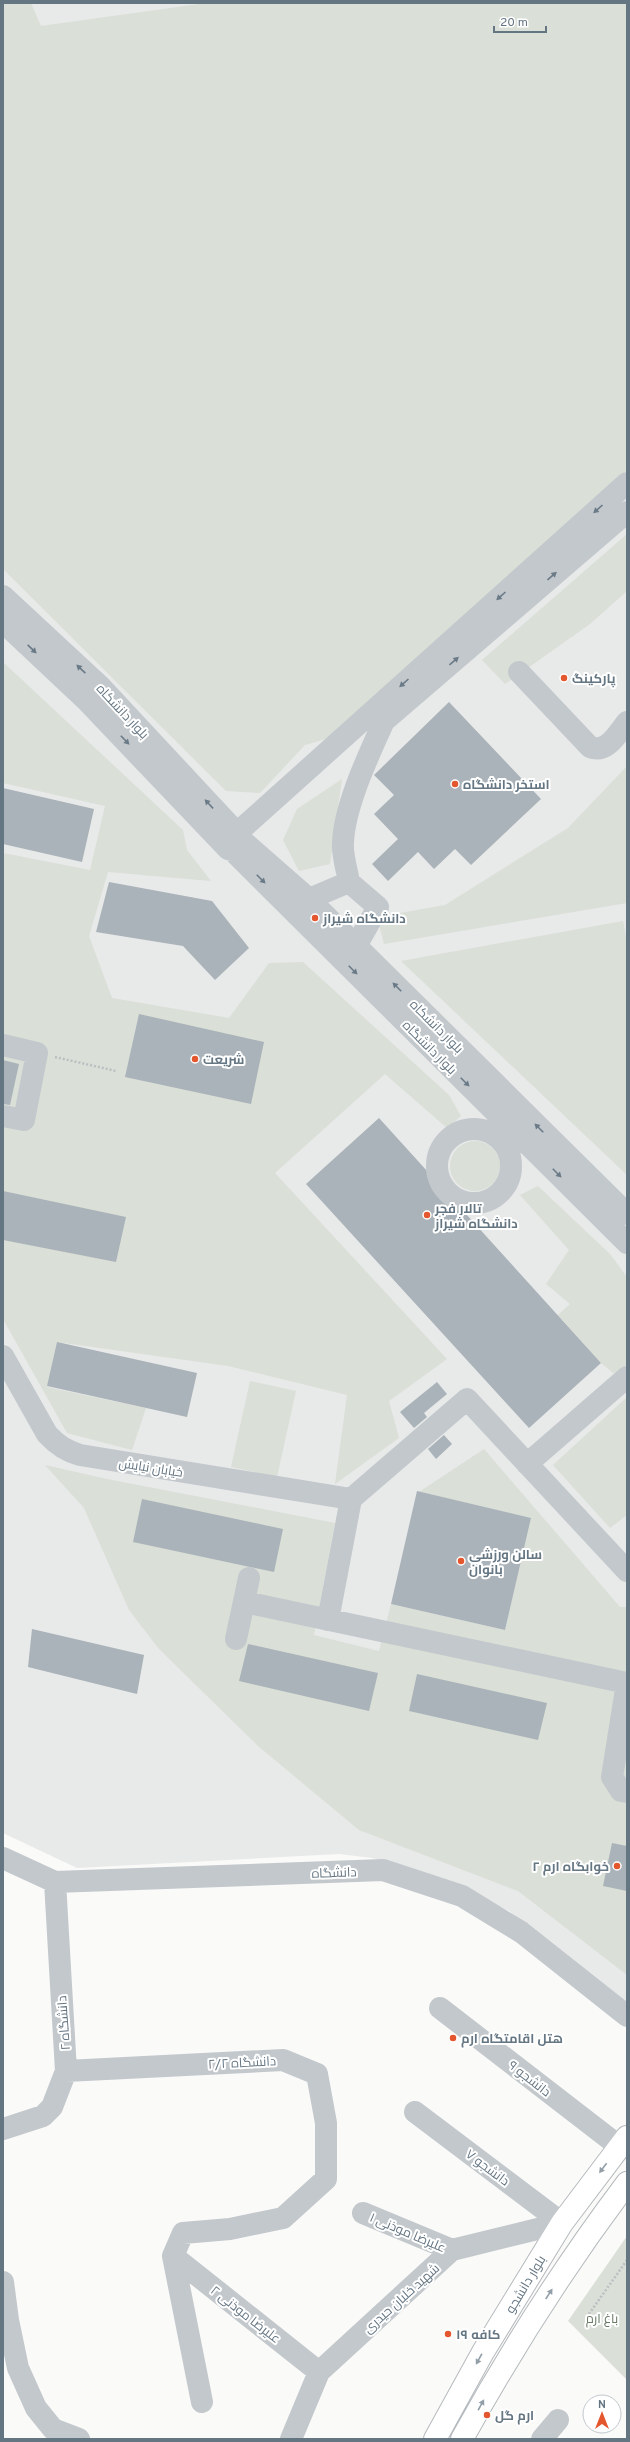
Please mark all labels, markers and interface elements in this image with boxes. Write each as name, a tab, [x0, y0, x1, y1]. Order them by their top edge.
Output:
scale bar	[494, 8, 546, 34]
text: 20 m	[500, 15, 528, 31]
one-way arrow	[593, 505, 603, 514]
one-way arrow	[547, 572, 558, 581]
one-way arrow	[496, 591, 506, 601]
one-way arrow	[27, 644, 36, 653]
one-way arrow	[448, 656, 459, 665]
one-way arrow	[76, 664, 87, 673]
place label: پارکینگ	[572, 672, 616, 688]
marker: پارکینگ	[559, 673, 569, 683]
one-way arrow	[399, 678, 409, 687]
street label: بلوار دانشکاه	[92, 682, 151, 743]
one-way arrow	[120, 735, 129, 745]
place label: استخر دانشگاه	[463, 777, 550, 794]
marker: استخر دانشگاه	[450, 779, 460, 789]
one-way arrow	[204, 799, 214, 809]
one-way arrow	[256, 874, 266, 884]
place label: دانشگاه شیراز	[322, 911, 406, 928]
marker: دانشگاه شیراز	[310, 913, 320, 923]
one-way arrow	[348, 966, 358, 975]
one-way arrow	[392, 982, 402, 992]
street label: بلوار دانشکاه	[405, 997, 466, 1058]
street label: بلوار دانشگاه	[398, 1018, 459, 1079]
place label: شریعت	[203, 1052, 244, 1069]
marker: شریعت	[190, 1054, 200, 1064]
one-way arrow	[460, 1077, 470, 1087]
one-way arrow	[534, 1123, 544, 1133]
one-way arrow	[552, 1168, 562, 1178]
place label: تالار فجر دانشگاه شیراز	[434, 1202, 518, 1233]
marker: تالار فجر دانشگاه شیراز	[422, 1210, 432, 1220]
street label: خیابان نیایش	[117, 1456, 184, 1482]
place label: سالن ورزشی بانوان	[469, 1547, 542, 1579]
marker: سالن ورزشی بانوان	[456, 1556, 466, 1566]
place label: خوابگاه ارم ۲	[532, 1860, 609, 1876]
marker: خوابگاه ارم ۲	[612, 1861, 622, 1871]
street label: دانشگاه	[311, 1865, 357, 1883]
street label: ۲ دانشگاه	[55, 1995, 75, 2051]
place label: هتل اقامتگاه ارم	[461, 2032, 563, 2048]
marker: هتل اقامتگاه ارم	[448, 2033, 458, 2043]
street label: ۲/۲ دانشگاه	[208, 2054, 277, 2074]
street label: ۹ دانشجو	[504, 2058, 553, 2101]
street label: ۷ دانشجو	[462, 2147, 512, 2190]
one-way arrow	[599, 2163, 608, 2174]
street label: ۱ علیرضا موذنی	[367, 2211, 448, 2257]
street label: بلوار دانشجو	[503, 2253, 550, 2317]
street label: شهید خلبان حیدری	[361, 2261, 444, 2338]
street label: ۲ علیرضا موذنی	[207, 2283, 283, 2348]
one-way arrow	[545, 2289, 553, 2300]
park label: باغ ارم	[586, 2312, 618, 2328]
place label: کافه ۱۹	[456, 2328, 500, 2344]
marker: کافه ۱۹	[443, 2329, 453, 2339]
one-way arrow	[476, 2353, 483, 2365]
north arrow	[582, 2394, 622, 2434]
text: N	[598, 2398, 606, 2412]
one-way arrow	[477, 2399, 484, 2411]
place label: ارم گل	[495, 2409, 534, 2425]
marker: ارم گل	[482, 2410, 492, 2420]

